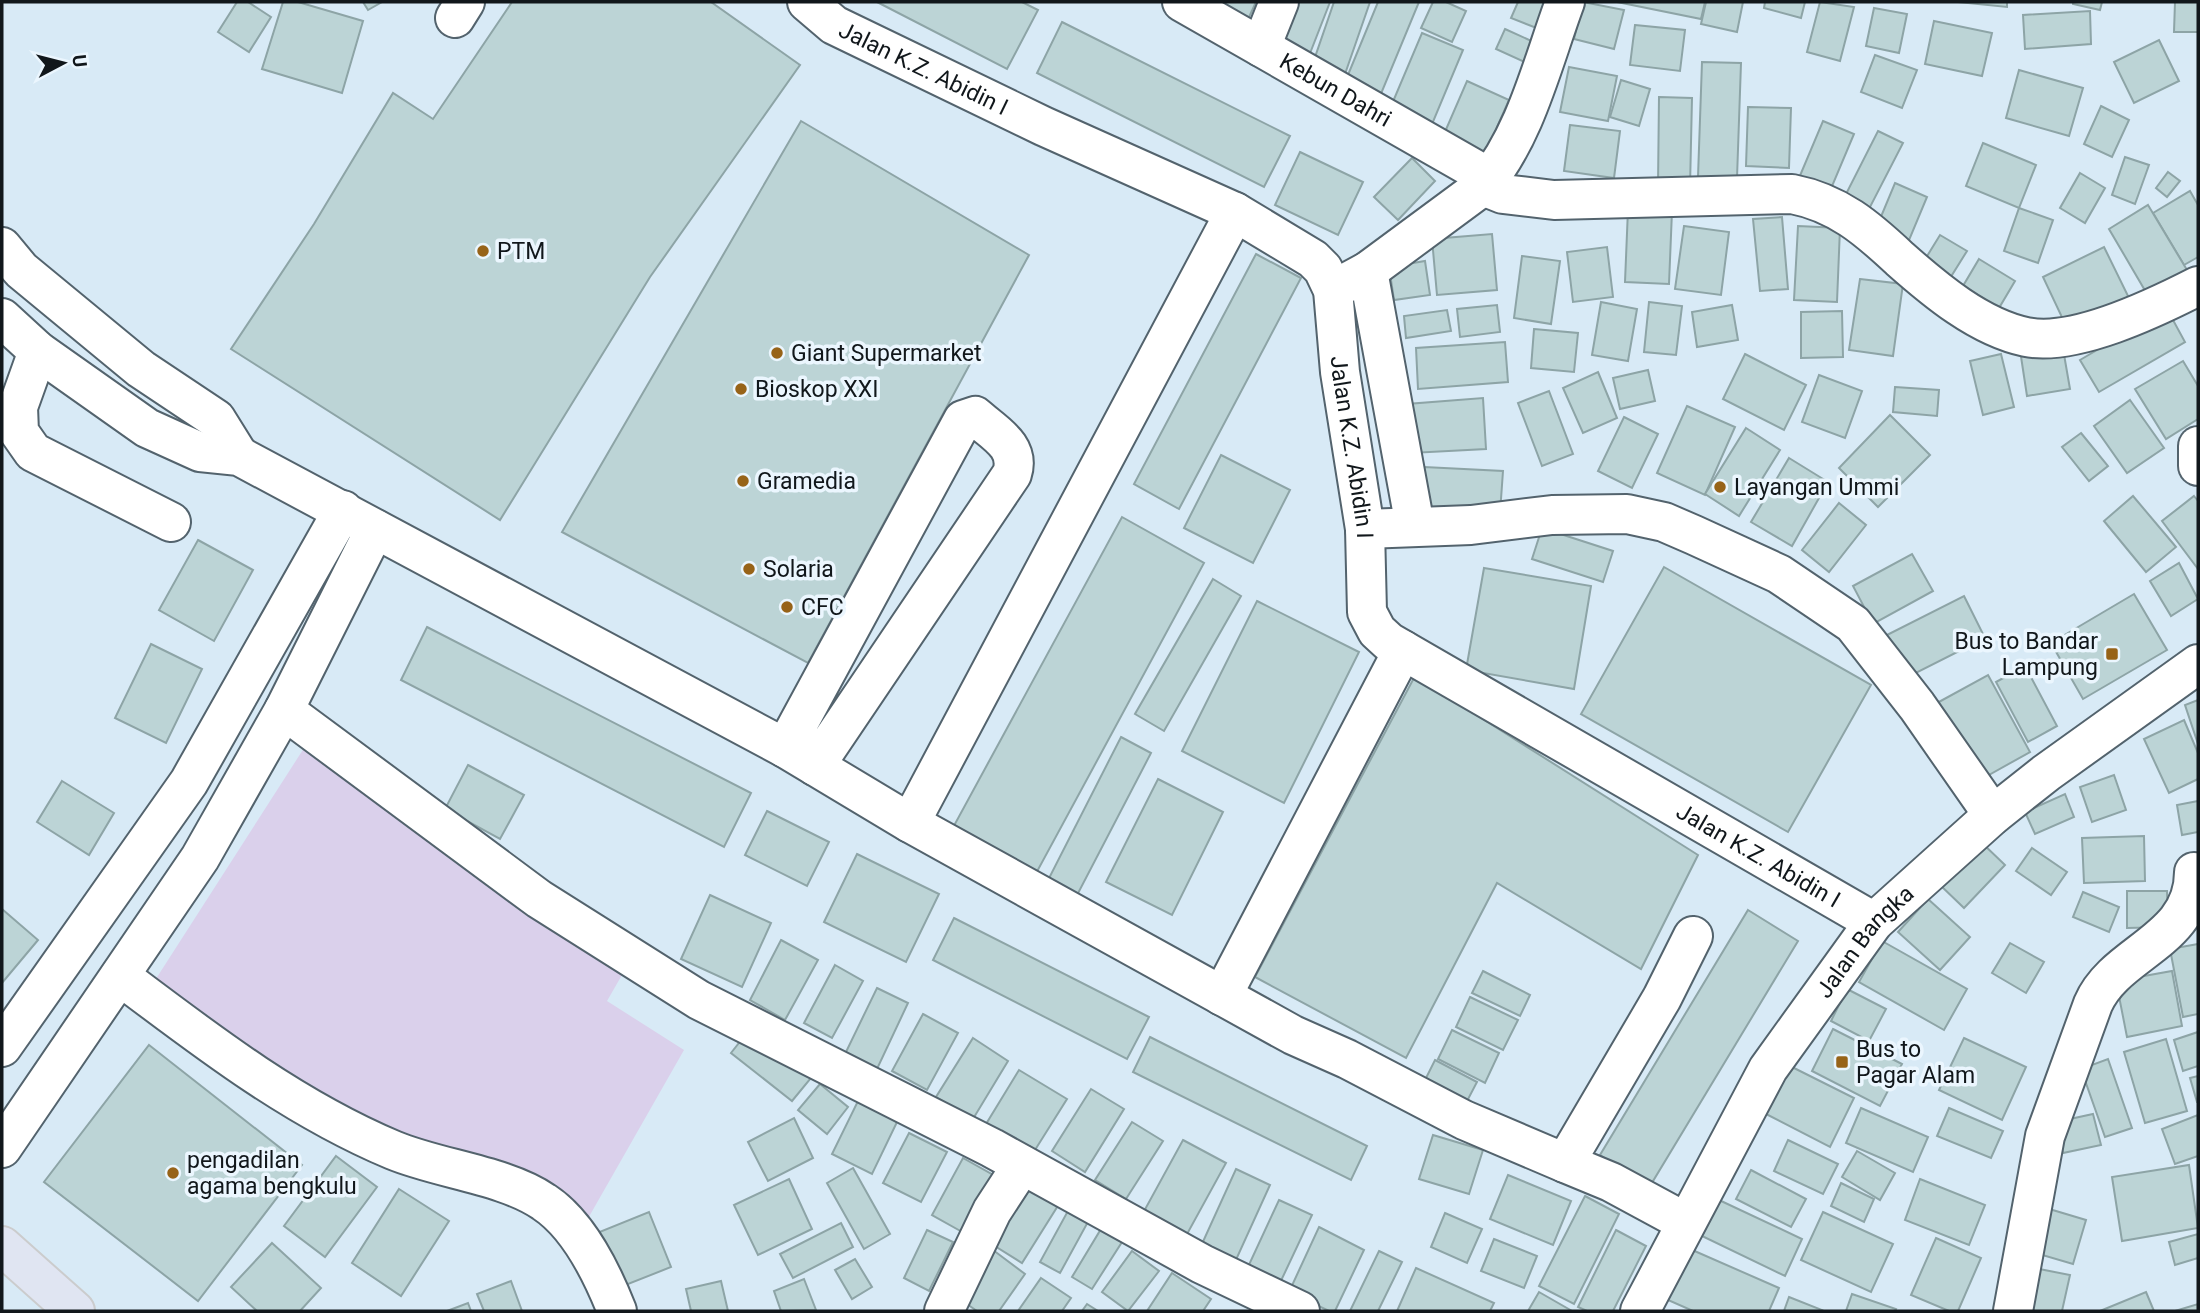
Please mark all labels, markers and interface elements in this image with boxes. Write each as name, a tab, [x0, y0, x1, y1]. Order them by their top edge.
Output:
street label: Jalan K.Z. Abidin I	[835, 16, 1013, 121]
north arrow	[28, 28, 98, 98]
street label: Kebun Dahri	[1275, 47, 1396, 132]
text: U	[67, 53, 92, 69]
place label: PTM	[497, 238, 545, 265]
marker: PTM	[475, 243, 491, 259]
place label: Giant Supermarket	[791, 340, 982, 367]
marker: Giant Supermarket	[769, 345, 785, 361]
street label: Jalan K.Z. Abidin I	[1325, 355, 1379, 539]
place label: Bioskop XXI	[755, 376, 878, 403]
marker: Bioskop XXI	[733, 381, 749, 397]
place label: Gramedia	[757, 468, 856, 495]
marker: Gramedia	[735, 473, 751, 489]
place label: Layangan Ummi	[1734, 474, 1899, 501]
marker: Layangan Ummi	[1712, 479, 1728, 495]
place label: Solaria	[763, 556, 834, 583]
marker: Solaria	[741, 561, 757, 577]
place label: CFC	[801, 594, 844, 621]
marker: CFC	[779, 599, 795, 615]
place label: Bus to Bandar Lampung	[1954, 628, 2098, 681]
marker: Bus to Bandar Lampung	[2104, 646, 2120, 662]
street label: Jalan K.Z. Abidin I	[1672, 797, 1845, 913]
street label: Jalan Bangka	[1810, 880, 1919, 1003]
place label: Bus to Pagar Alam	[1856, 1036, 1975, 1089]
marker: Bus to Pagar Alam	[1834, 1054, 1850, 1070]
place label: pengadilan agama bengkulu	[187, 1147, 357, 1200]
marker: pengadilan agama bengkulu	[165, 1165, 181, 1181]

